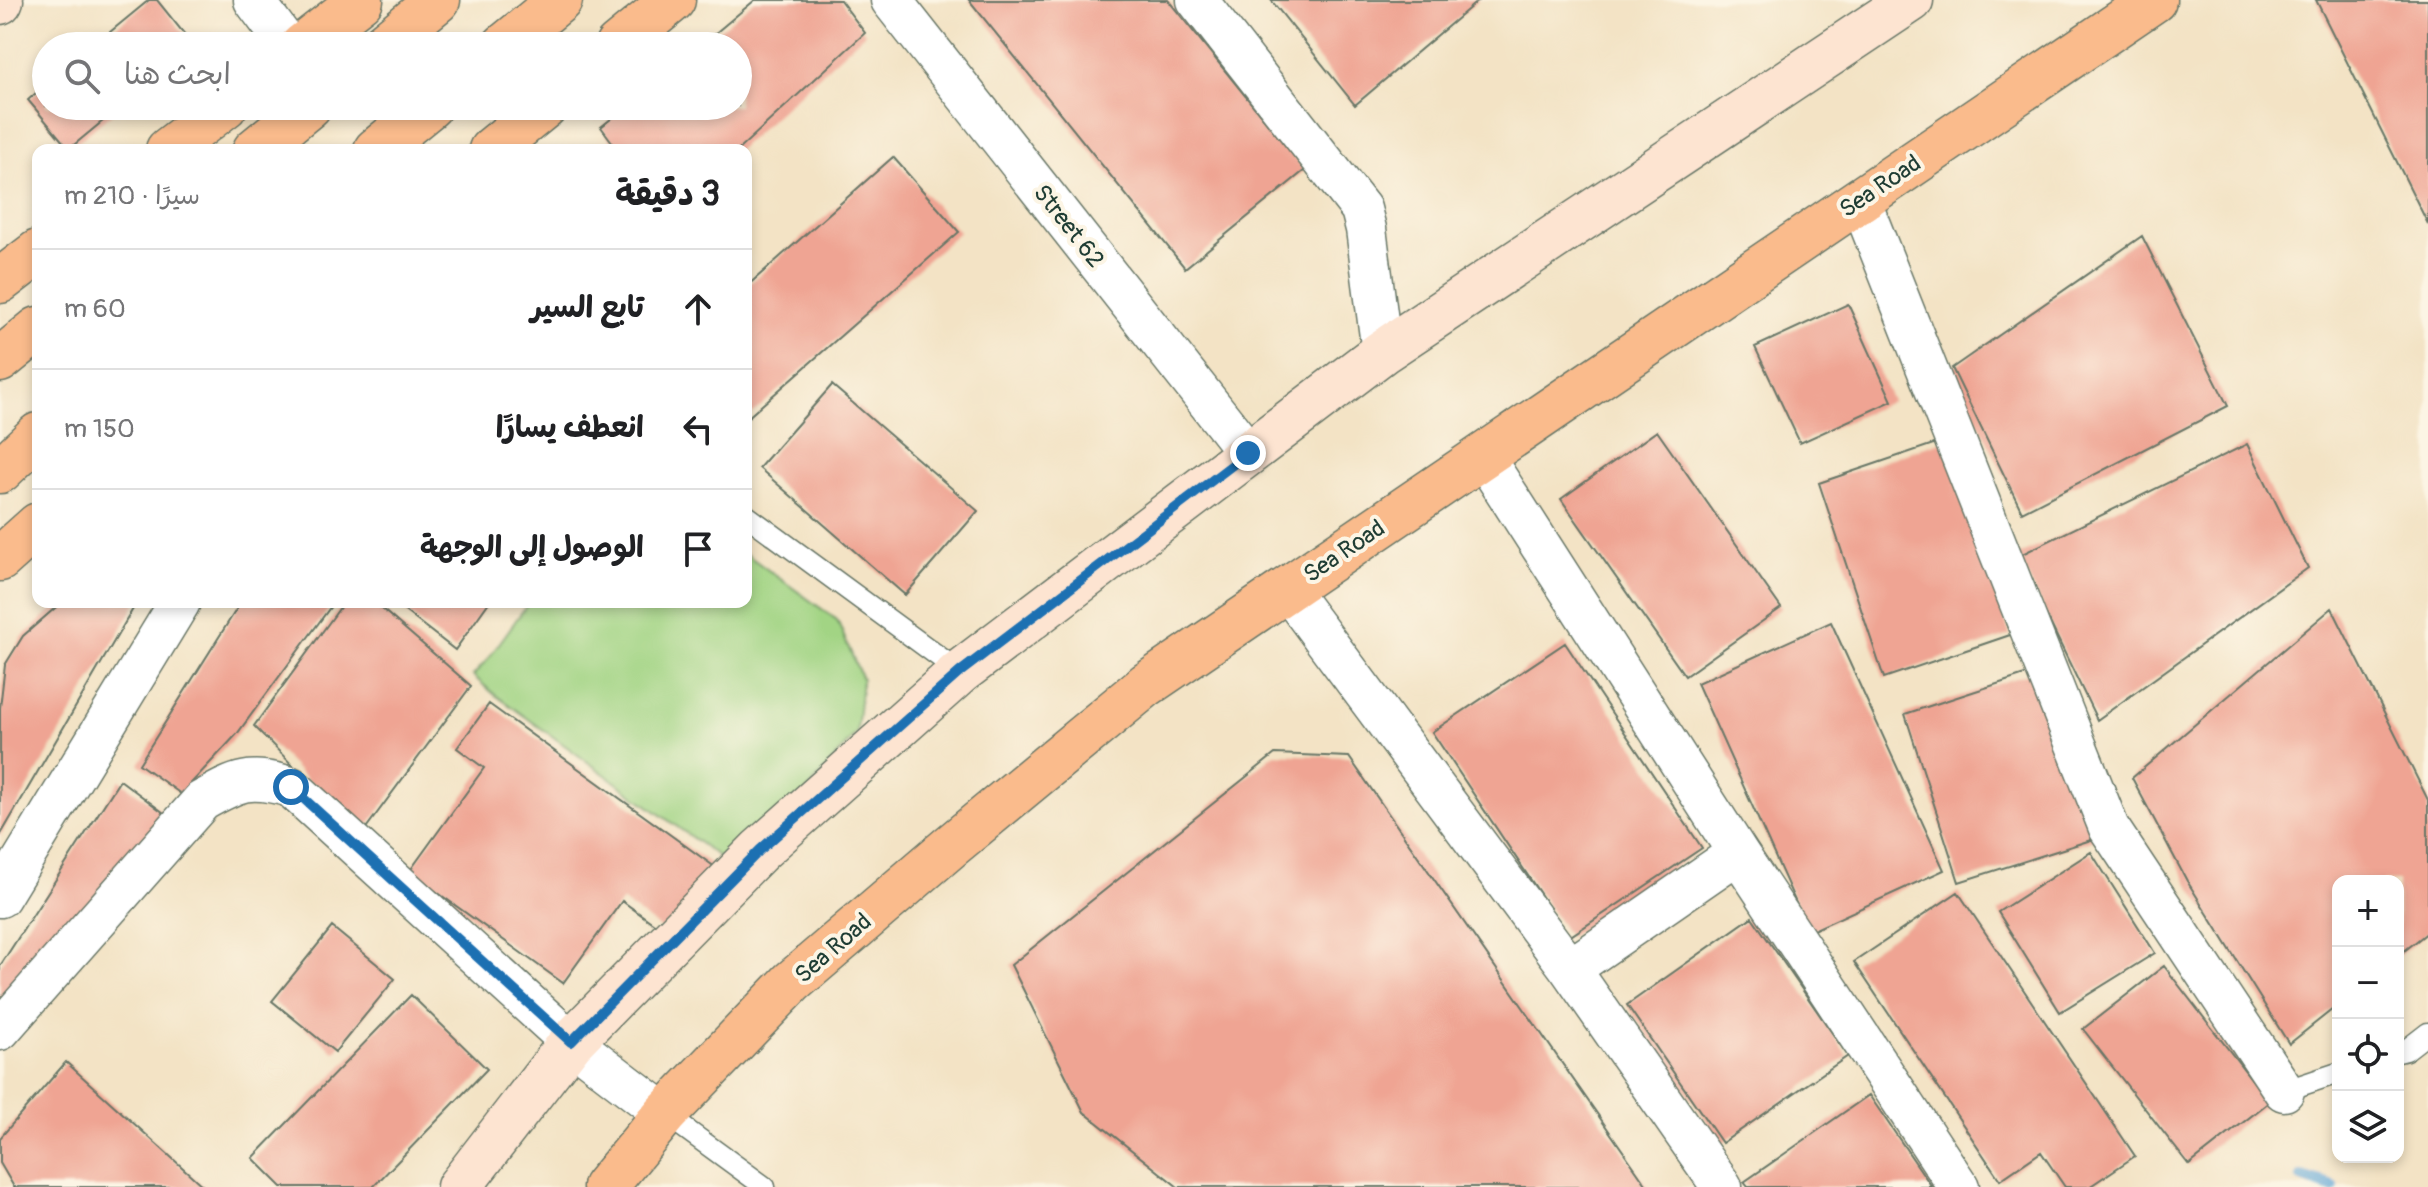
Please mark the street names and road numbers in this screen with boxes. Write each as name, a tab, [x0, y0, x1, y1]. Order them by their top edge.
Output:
street label: Sea Road	[1834, 149, 1926, 224]
street label: Street 62	[1027, 179, 1110, 274]
street label: Sea Road	[1298, 514, 1390, 589]
street label: Sea Road	[789, 907, 878, 989]

